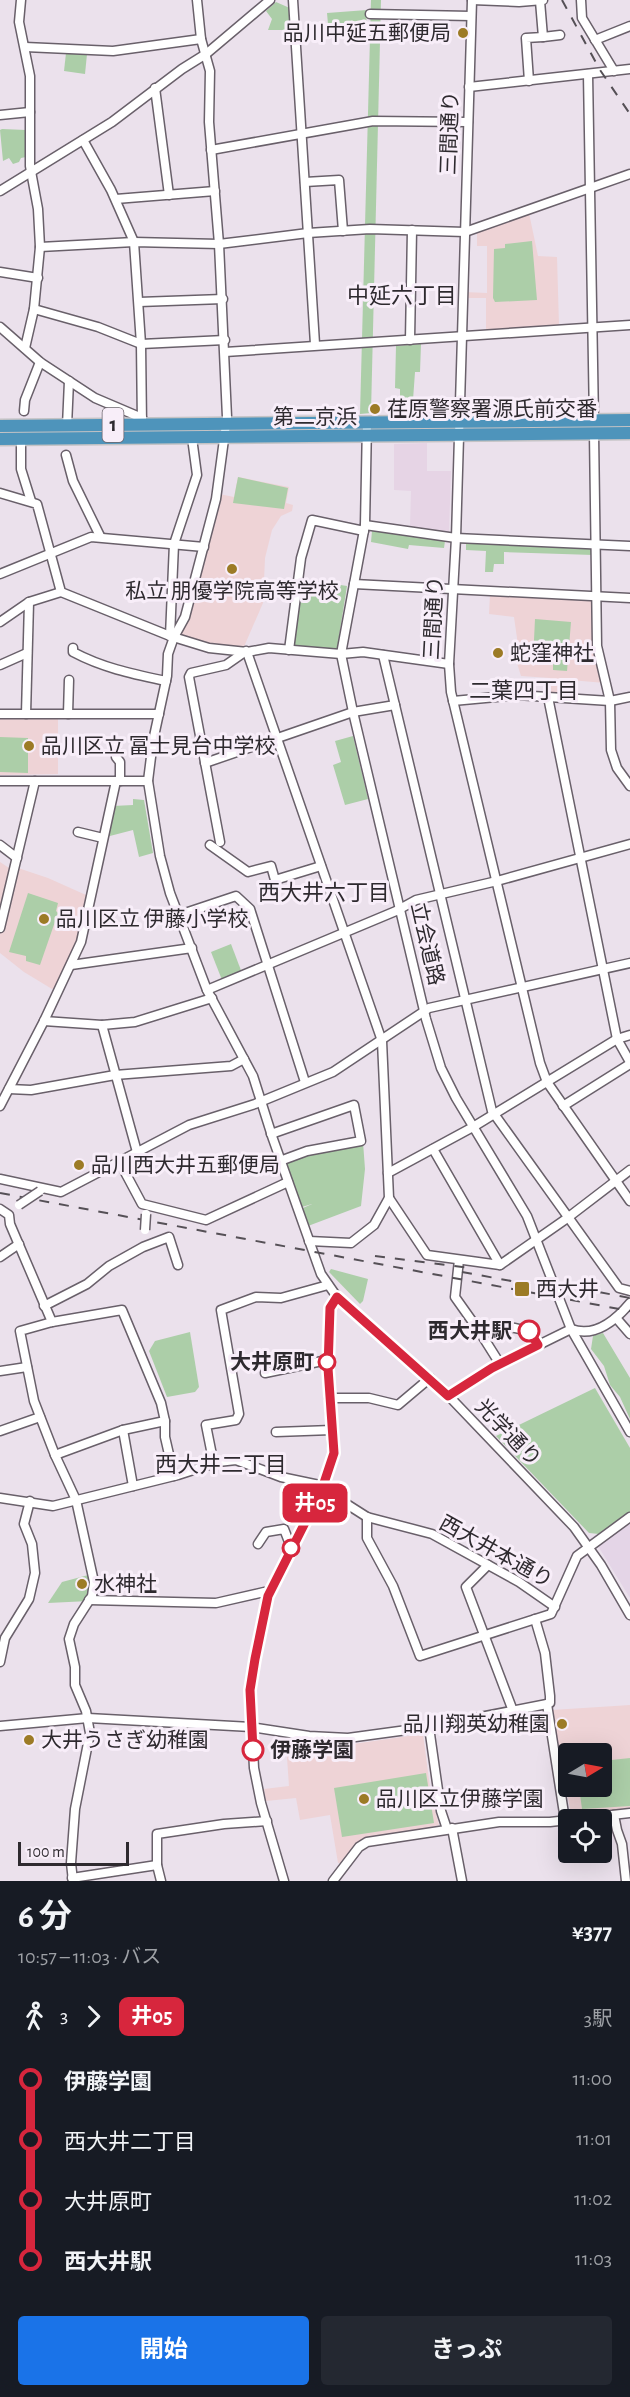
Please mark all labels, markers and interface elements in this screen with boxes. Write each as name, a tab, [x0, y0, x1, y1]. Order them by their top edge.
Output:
place label: 品川中延五郵便局	[283, 22, 451, 44]
marker: 品川中延五郵便局	[456, 26, 470, 40]
street label: 三間通り	[437, 91, 462, 175]
district label: 中延六丁目	[347, 284, 457, 307]
place label: 荏原警察署源氏前交番	[387, 398, 597, 420]
marker: 荏原警察署源氏前交番	[368, 402, 382, 416]
street label: 第二京浜	[273, 406, 357, 428]
road number: 1	[102, 408, 124, 442]
marker: 私立 朋優学院高等学校	[225, 562, 239, 576]
street label: 三間通り	[420, 575, 447, 660]
place label: 私立 朋優学院高等学校	[125, 580, 339, 602]
place label: 蛇窪神社	[510, 642, 594, 664]
marker: 蛇窪神社	[491, 646, 505, 660]
district label: 二葉四丁目	[469, 679, 579, 702]
place label: 品川区立 冨士見台中学校	[41, 735, 275, 757]
marker: 品川区立 冨士見台中学校	[22, 739, 36, 753]
district label: 西大井六丁目	[258, 881, 390, 904]
street label: 立会道路	[407, 900, 448, 987]
place label: 品川区立 伊藤小学校	[56, 908, 248, 930]
marker: 品川区立 伊藤小学校	[37, 912, 51, 926]
place label: 品川西大井五郵便局	[91, 1154, 280, 1176]
marker: 品川西大井五郵便局	[72, 1158, 86, 1172]
place label: 西大井	[536, 1278, 599, 1300]
marker: 西大井	[513, 1280, 531, 1298]
place label: 西大井駅	[428, 1319, 512, 1342]
marker: 西大井駅	[518, 1320, 540, 1342]
place label: 大井原町	[230, 1350, 314, 1373]
marker: 大井原町	[318, 1353, 336, 1371]
street label: 光学通り	[471, 1395, 545, 1471]
district label: 西大井二丁目	[155, 1453, 287, 1476]
line badge: 井05	[280, 1484, 350, 1522]
text: 井05	[294, 1493, 336, 1514]
street label: 西大井本通り	[436, 1511, 557, 1592]
unlabelled marker	[282, 1539, 300, 1557]
place label: 水神社	[94, 1573, 157, 1595]
marker: 水神社	[75, 1577, 89, 1591]
place label: 品川翔英幼稚園	[403, 1713, 550, 1735]
marker: 品川翔英幼稚園	[555, 1717, 569, 1731]
place label: 大井うさぎ幼稚園	[41, 1729, 209, 1751]
marker: 大井うさぎ幼稚園	[22, 1733, 36, 1747]
marker: 伊藤学園	[242, 1739, 264, 1761]
place label: 伊藤学園	[270, 1739, 354, 1761]
north arrow	[558, 1743, 612, 1797]
map controls	[558, 1743, 612, 1863]
place label: 品川区立伊藤学園	[376, 1788, 544, 1810]
marker: 品川区立伊藤学園	[357, 1792, 371, 1806]
button: locate	[558, 1809, 612, 1863]
scale bar	[18, 1839, 129, 1866]
text: 100 m	[27, 1844, 65, 1860]
text: 6 分	[18, 1901, 72, 1934]
text: ¥377	[572, 1921, 612, 1943]
text: 10:57 – 11:03 · バス	[18, 1947, 161, 1967]
icon: walk	[18, 2000, 51, 2033]
icon: forward	[77, 2000, 110, 2033]
text: 3	[60, 2006, 68, 2026]
text: 井05	[131, 2006, 172, 2027]
text: 3駅	[584, 2009, 612, 2029]
text: 11:00	[573, 2069, 612, 2089]
text: 伊藤学園	[64, 2071, 152, 2093]
text: 11:01	[576, 2129, 612, 2149]
text: 西大井二丁目	[64, 2131, 196, 2153]
text: 11:02	[574, 2189, 612, 2209]
text: 大井原町	[64, 2191, 152, 2213]
text: 11:03	[575, 2249, 612, 2269]
text: 西大井駅	[64, 2251, 152, 2273]
button: 開始	[18, 2316, 309, 2385]
button: きっぷ	[321, 2316, 612, 2385]

